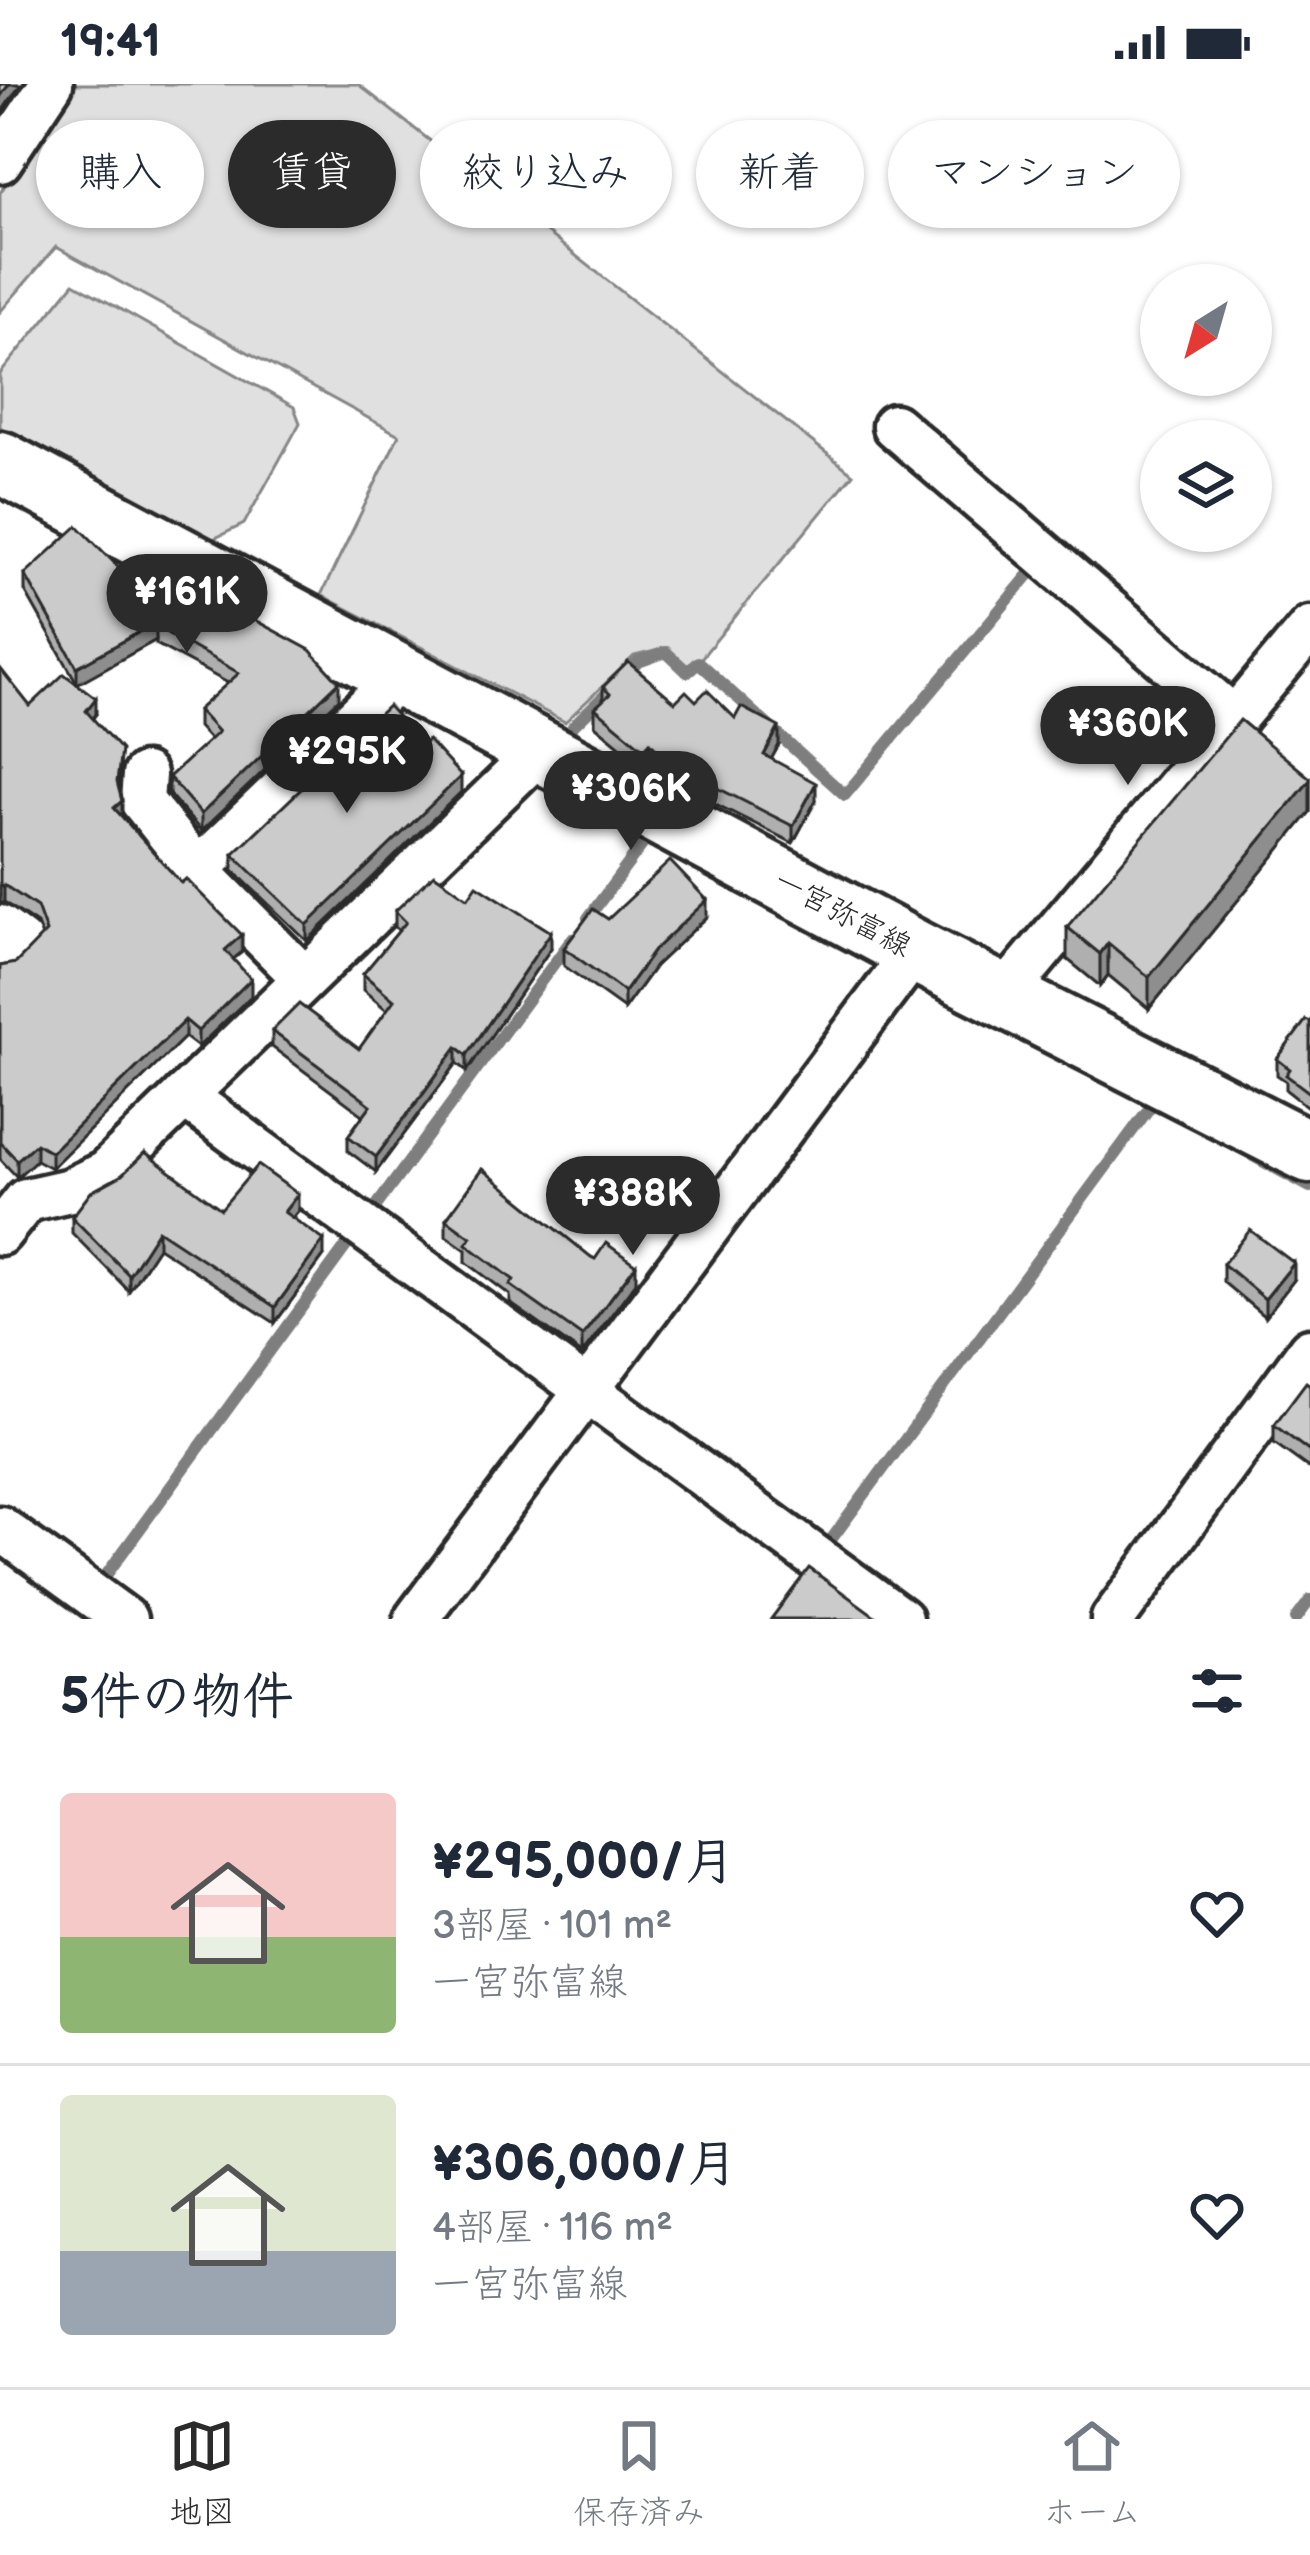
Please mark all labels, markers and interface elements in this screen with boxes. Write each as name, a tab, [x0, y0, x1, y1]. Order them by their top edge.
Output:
text: 19:41	[60, 15, 161, 70]
chip: 購入	[36, 120, 204, 228]
chip: 賃貸	[228, 120, 396, 228]
chip: 絞り込み	[420, 120, 672, 228]
chip: 新着	[696, 120, 864, 228]
chip: マンション	[888, 120, 1180, 228]
north arrow	[1140, 264, 1272, 396]
map controls	[1140, 264, 1272, 552]
button: layers	[1140, 420, 1272, 552]
pin: ¥161K	[103, 554, 271, 656]
text: ¥161K	[134, 569, 240, 616]
pin: ¥360K	[1044, 686, 1212, 788]
text: ¥360K	[1067, 701, 1189, 748]
pin: ¥295K	[263, 714, 431, 816]
text: ¥295K	[287, 729, 407, 776]
pin: ¥306K	[547, 751, 715, 853]
text: ¥306K	[570, 766, 692, 813]
street label: 一宮弥富線	[768, 863, 917, 965]
pin: ¥388K	[549, 1156, 717, 1258]
text: ¥388K	[573, 1171, 693, 1218]
icon: filters	[1184, 1658, 1250, 1724]
text: 5件の物件	[60, 1667, 293, 1728]
text: ¥295,000/月	[432, 1832, 735, 1893]
icon: home	[156, 1841, 300, 1985]
icon: heart	[1184, 1880, 1250, 1946]
text: 3部屋 · 101 m²	[432, 1903, 672, 1950]
text: 一宮弥富線	[432, 1960, 627, 2007]
text: ¥306,000/月	[432, 2134, 738, 2195]
icon: home	[156, 2143, 300, 2287]
icon: heart	[1184, 2182, 1250, 2248]
text: 4部屋 · 116 m²	[432, 2205, 673, 2252]
text: 一宮弥富線	[432, 2262, 627, 2309]
tab: 地図	[169, 2413, 235, 2533]
tab: 保存済み	[573, 2413, 705, 2533]
tab: ホーム	[1043, 2413, 1141, 2533]

